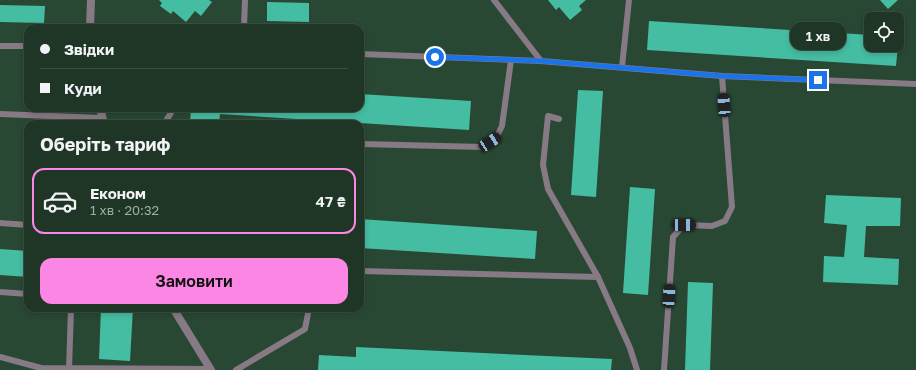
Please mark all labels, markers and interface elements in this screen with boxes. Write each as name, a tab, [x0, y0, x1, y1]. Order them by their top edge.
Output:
map controls	[864, 12, 904, 52]
button: locate	[864, 12, 904, 52]
callout: 1 хв	[790, 22, 846, 50]
text: 1 хв	[806, 28, 830, 44]
text: Звідки	[64, 40, 114, 58]
route start	[426, 48, 444, 66]
route end	[809, 71, 827, 89]
text: Куди	[64, 79, 102, 97]
car	[717, 93, 731, 117]
car	[477, 130, 503, 154]
text: Оберіть тариф	[40, 133, 170, 155]
icon: car	[42, 183, 78, 219]
text: Економ	[90, 184, 146, 202]
text: 47 ₴	[316, 192, 346, 210]
text: 1 хв · 20:32	[90, 202, 159, 218]
car	[672, 219, 696, 231]
button: Замовити	[40, 258, 348, 304]
car	[662, 284, 676, 308]

